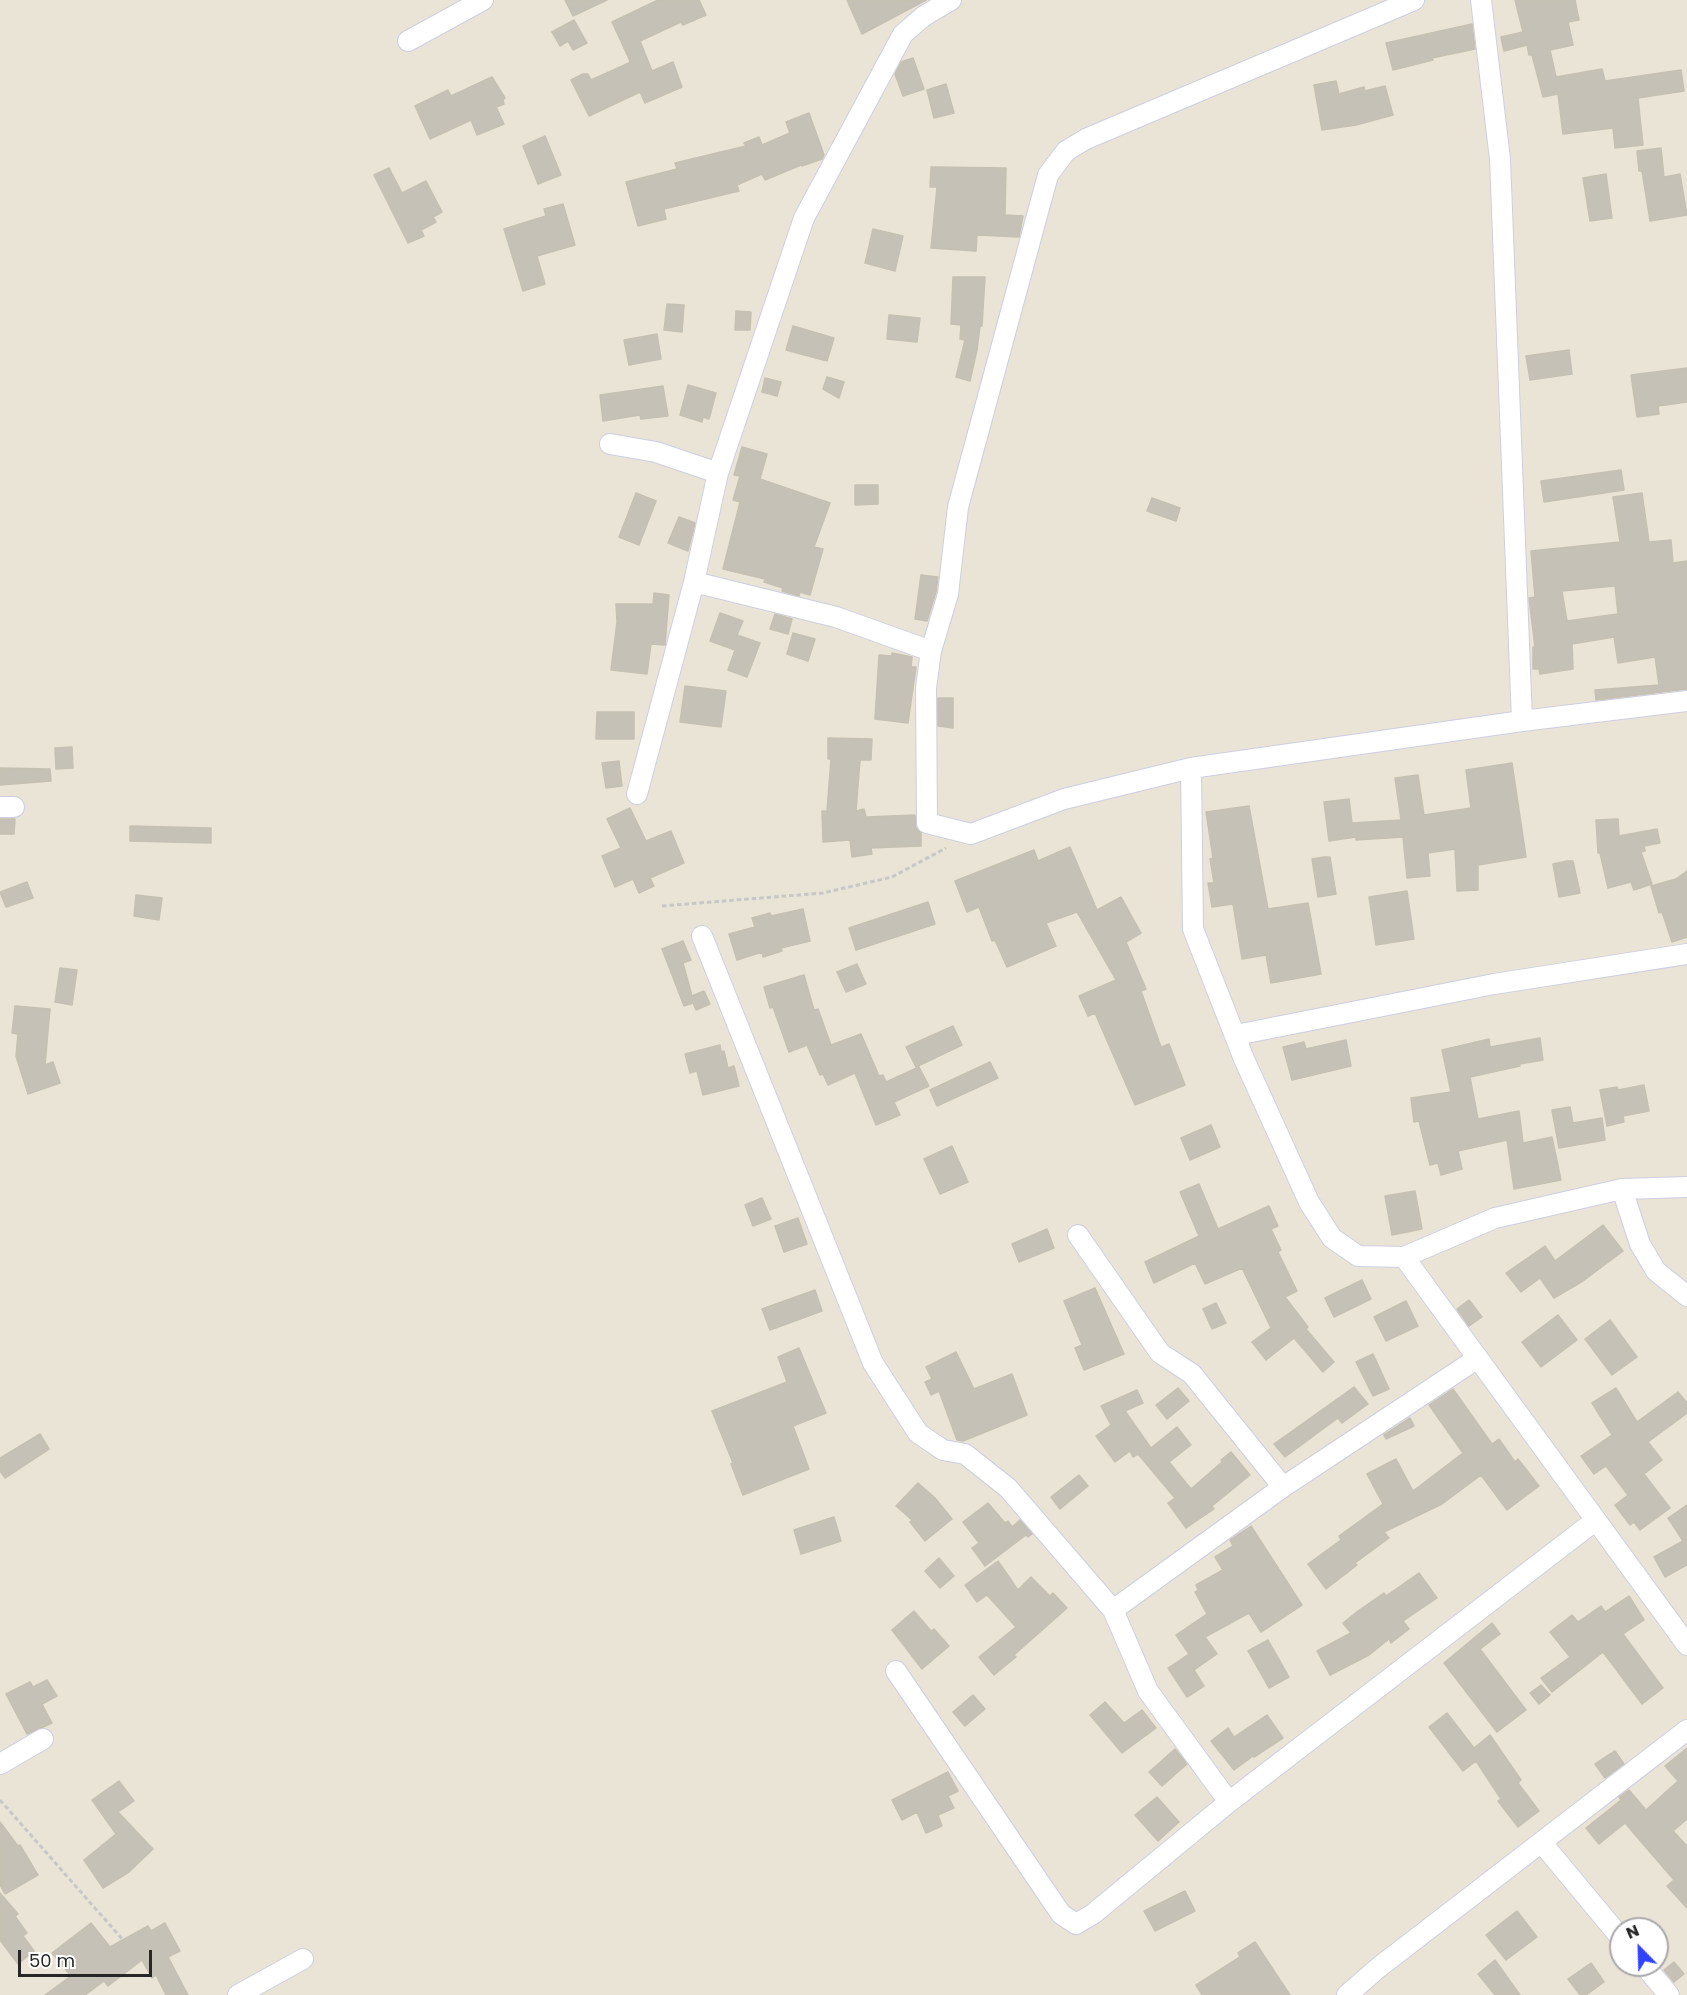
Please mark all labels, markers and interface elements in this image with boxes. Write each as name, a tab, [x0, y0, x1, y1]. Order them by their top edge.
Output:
north arrow	[1609, 1917, 1669, 1977]
text: N	[1623, 1919, 1643, 1945]
scale bar	[21, 1938, 154, 1976]
text: 50 m	[29, 1948, 75, 1973]

